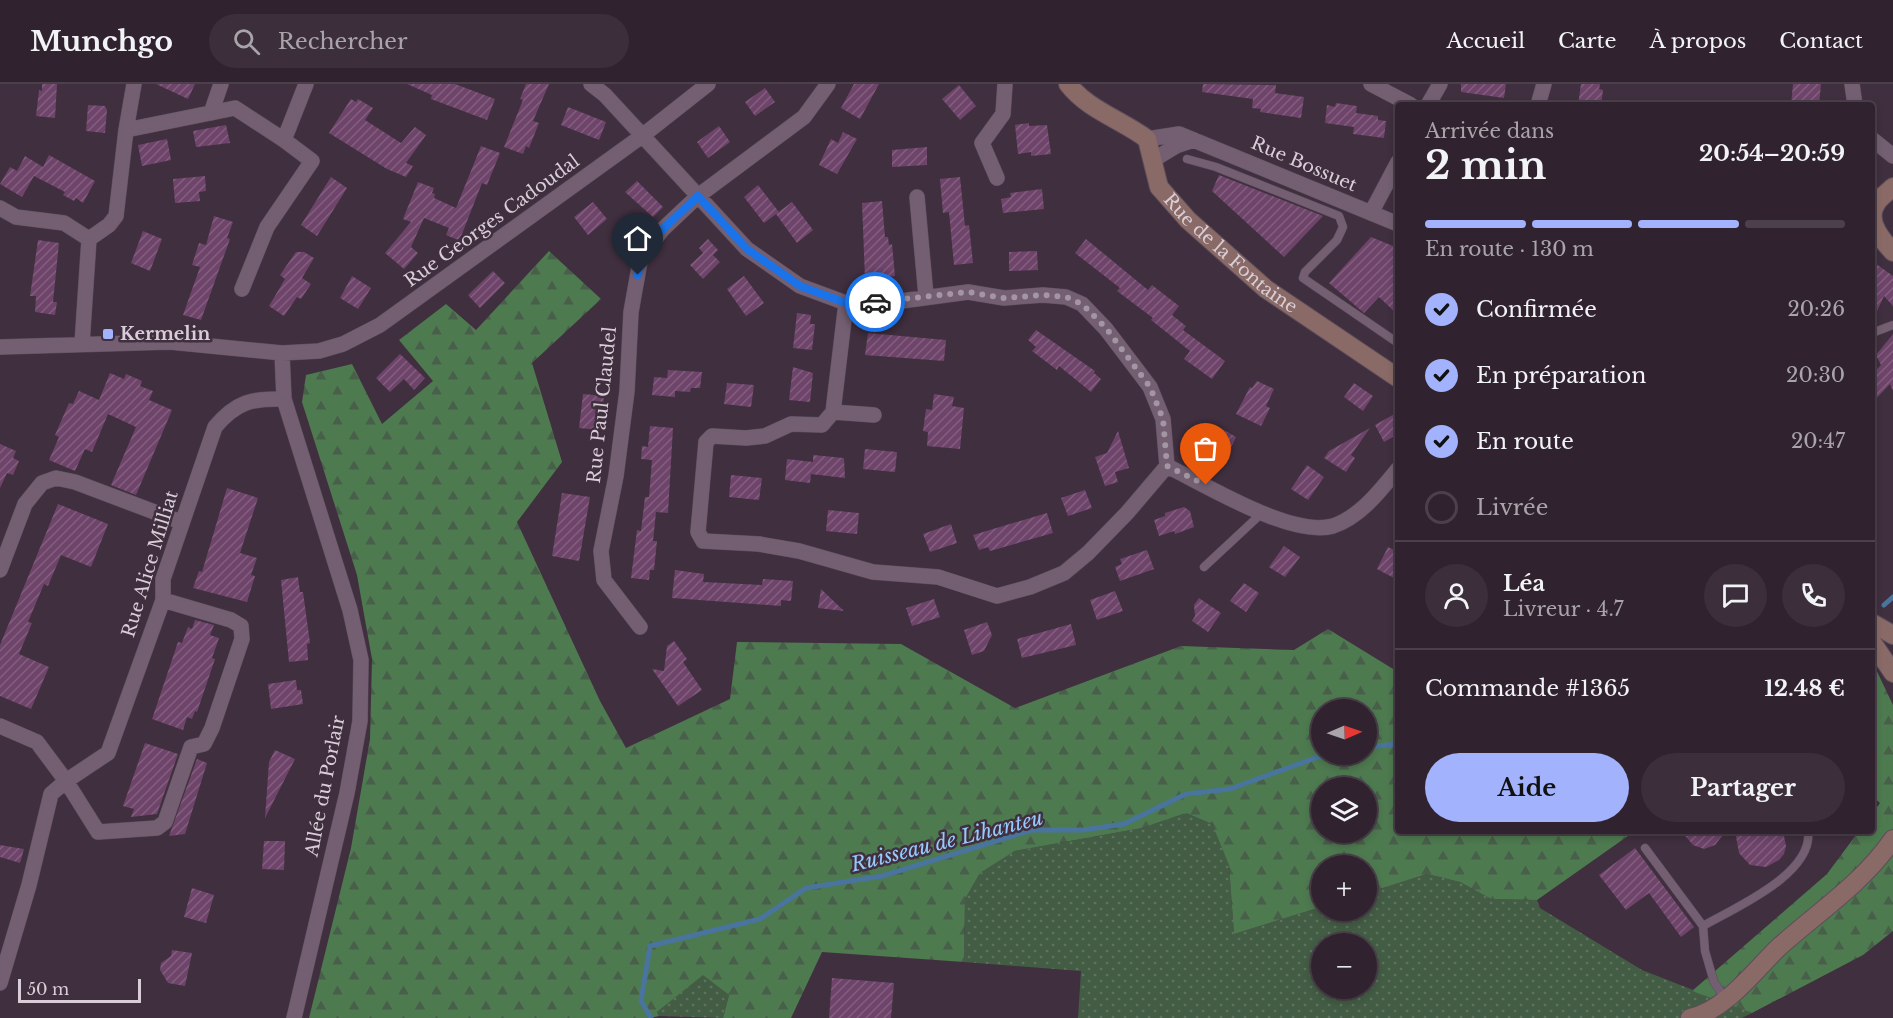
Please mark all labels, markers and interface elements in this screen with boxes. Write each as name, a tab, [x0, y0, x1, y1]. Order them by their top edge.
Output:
search box	[209, 14, 629, 68]
text: Munchgo	[30, 24, 173, 59]
icon: search	[230, 25, 263, 58]
text: Rechercher	[278, 28, 407, 55]
text: Accueil	[1447, 28, 1525, 54]
text: Carte	[1558, 28, 1617, 54]
text: À propos	[1650, 28, 1746, 54]
text: Contact	[1779, 28, 1863, 54]
text: Arrivée dans	[1425, 119, 1554, 143]
street label: Rue Bossuet	[1248, 132, 1360, 196]
text: 20:54–20:59	[1699, 140, 1845, 167]
text: 2 min	[1425, 141, 1546, 190]
street label: Rue Georges Cadoudal	[400, 150, 584, 292]
street label: Rue de la Fontaine	[1159, 189, 1301, 318]
pin	[612, 213, 663, 275]
icon: home	[621, 222, 654, 255]
text: En route · 130 m	[1425, 237, 1594, 261]
courier	[845, 272, 905, 332]
icon: car	[859, 286, 892, 319]
icon: check	[1425, 293, 1458, 326]
text: Confirmée	[1476, 296, 1597, 323]
text: 20:26	[1788, 297, 1845, 321]
place label: Kermelin	[120, 323, 210, 345]
street label: Rue Paul Claudel	[583, 325, 621, 484]
marker: Kermelin	[101, 327, 115, 341]
icon: check	[1425, 359, 1458, 392]
text: En préparation	[1476, 362, 1646, 389]
text: 20:30	[1786, 363, 1845, 387]
pin	[1180, 423, 1231, 485]
icon: check	[1425, 425, 1458, 458]
text: En route	[1476, 428, 1574, 455]
text: 20:47	[1791, 429, 1845, 453]
icon: bag	[1189, 432, 1222, 465]
street label: Rue Alice Milliat	[117, 488, 183, 640]
text: Livrée	[1476, 494, 1548, 521]
button: person	[1425, 564, 1488, 627]
button: chat	[1704, 564, 1767, 627]
button: phone	[1782, 564, 1845, 627]
text: Léa	[1503, 570, 1545, 597]
text: Livreur · 4.7	[1503, 597, 1624, 621]
text: Commande #1365	[1425, 675, 1630, 702]
text: 12.48 €	[1764, 675, 1845, 702]
north arrow	[1311, 699, 1377, 765]
map controls	[1311, 699, 1377, 999]
street label: Allée du Porlair	[300, 713, 350, 860]
button: Aide	[1425, 753, 1629, 822]
button: Partager	[1641, 753, 1845, 822]
button: layers	[1311, 777, 1377, 843]
water label: Ruisseau de Lihanteu	[848, 805, 1046, 877]
button: +	[1311, 855, 1377, 921]
button: −	[1311, 933, 1377, 999]
scale bar	[18, 976, 141, 1004]
text: 50 m	[27, 979, 69, 999]

